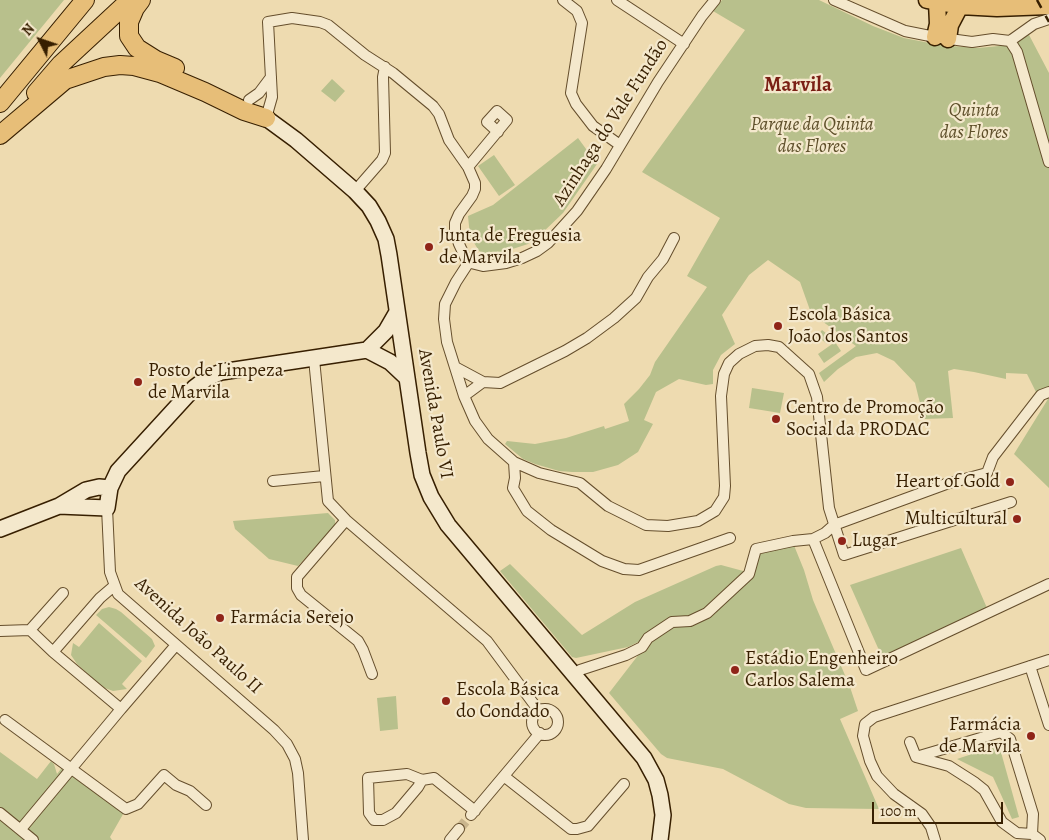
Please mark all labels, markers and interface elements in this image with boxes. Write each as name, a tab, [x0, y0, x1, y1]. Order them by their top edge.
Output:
north arrow	[15, 15, 65, 65]
text: N	[18, 20, 39, 40]
street label: Azinhaga do Vale Fundão	[548, 35, 674, 211]
district label: Marvila	[764, 73, 832, 99]
park label: Quinta das Flores	[940, 100, 1008, 144]
park label: Parque da Quinta das Flores	[750, 114, 874, 158]
place label: Junta de Freguesia de Marvila	[439, 225, 582, 269]
marker: Junta de Freguesia de Marvila	[423, 241, 435, 253]
place label: Escola Básica João dos Santos	[788, 304, 908, 348]
marker: Escola Básica João dos Santos	[772, 320, 784, 332]
street label: Avenida Paulo VI	[412, 347, 458, 481]
place label: Posto de Limpeza de Marvila	[148, 360, 284, 404]
marker: Posto de Limpeza de Marvila	[132, 376, 144, 388]
place label: Centro de Promoção Social da PRODAC	[786, 397, 944, 441]
marker: Centro de Promoção Social da PRODAC	[770, 413, 782, 425]
place label: Heart of Gold	[895, 471, 1000, 493]
marker: Heart of Gold	[1004, 476, 1016, 488]
place label: Multicultural	[905, 508, 1007, 530]
marker: Multicultural	[1011, 513, 1023, 525]
place label: Lugar	[852, 530, 897, 552]
marker: Lugar	[836, 535, 848, 547]
street label: Avenida João Paulo II	[130, 573, 266, 699]
place label: Farmácia Serejo	[230, 607, 354, 629]
marker: Farmácia Serejo	[214, 612, 226, 624]
place label: Estádio Engenheiro Carlos Salema	[745, 648, 898, 692]
marker: Estádio Engenheiro Carlos Salema	[729, 664, 741, 676]
place label: Escola Básica do Condado	[456, 679, 559, 723]
marker: Escola Básica do Condado	[440, 695, 452, 707]
place label: Farmácia de Marvila	[939, 714, 1021, 758]
marker: Farmácia de Marvila	[1025, 730, 1037, 742]
scale bar	[874, 792, 1005, 824]
text: 100 m	[880, 801, 917, 821]

